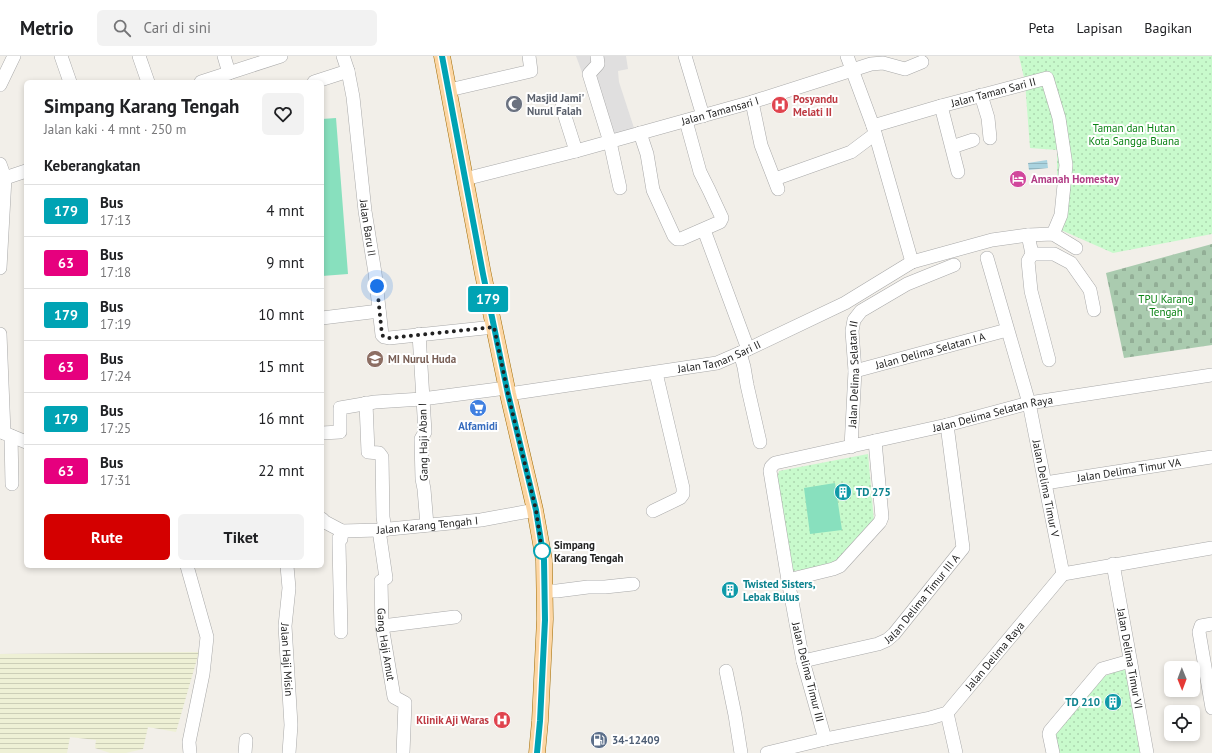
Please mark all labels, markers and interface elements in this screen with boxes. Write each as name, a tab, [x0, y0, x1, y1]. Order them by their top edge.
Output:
search box	[97, 10, 377, 46]
text: Metrio	[20, 16, 73, 40]
icon: search	[111, 17, 133, 39]
text: Cari di sini	[143, 18, 211, 37]
text: Peta	[1028, 19, 1055, 37]
text: Lapisan	[1077, 19, 1122, 37]
text: Bagikan	[1144, 19, 1192, 37]
street label: Jalan Taman Sari II	[948, 74, 1037, 110]
place label: Masjid Jami' Nurul Falah	[527, 91, 584, 118]
place label: Posyandu Melati II	[793, 92, 838, 119]
button: heart	[262, 93, 304, 135]
street label: Jalan Tamansari I	[679, 93, 761, 129]
text: Simpang Karang Tengah	[44, 94, 239, 118]
mosque icon: Masjid Jami' Nurul Falah	[504, 94, 524, 114]
hospital icon: Posyandu Melati II	[770, 95, 790, 115]
text: Jalan kaki · 4 mnt · 250 m	[44, 121, 186, 138]
park label: Taman dan Hutan Kota Sangga Buana	[1088, 121, 1180, 148]
text: Keberangkatan	[44, 156, 140, 175]
hotel icon: Amanah Homestay	[1008, 169, 1028, 189]
place label: Amanah Homestay	[1031, 172, 1120, 186]
text: Bus	[100, 193, 123, 212]
street label: Jalan Baru II	[357, 198, 379, 257]
text: 4 mnt	[266, 201, 304, 220]
text: 179	[54, 202, 78, 220]
text: 17:13	[100, 212, 131, 229]
text: Bus	[100, 245, 123, 264]
text: 9 mnt	[266, 253, 304, 272]
text: 63	[58, 254, 74, 272]
text: 17:18	[100, 264, 131, 281]
your location	[367, 276, 387, 296]
line badge: 179	[465, 286, 511, 312]
text: 179	[476, 290, 500, 308]
park label: TPU Karang Tengah	[1138, 292, 1194, 319]
text: Bus	[100, 297, 123, 316]
text: 10 mnt	[258, 305, 304, 324]
text: 179	[54, 306, 78, 324]
text: 17:19	[100, 316, 131, 333]
street label: Jalan Delima Selatan II	[845, 319, 862, 429]
street label: Jalan Delima Selatan I A	[873, 329, 987, 372]
street label: Jalan Taman Sari II	[676, 337, 763, 376]
text: Bus	[100, 349, 123, 368]
school or university icon: MI Nurul Huda	[365, 349, 385, 369]
place label: MI Nurul Huda	[388, 352, 456, 366]
text: 15 mnt	[258, 357, 304, 376]
text: 63	[58, 358, 74, 376]
text: 17:24	[100, 368, 131, 385]
street label: Jalan Delima Selatan Raya	[930, 392, 1054, 435]
supermarket icon: Alfamidi	[468, 398, 488, 418]
text: Bus	[100, 401, 123, 420]
street label: Gang Haji Aban I	[415, 403, 431, 481]
text: 16 mnt	[258, 409, 304, 428]
text: 179	[54, 410, 78, 428]
place label: Alfamidi	[458, 419, 498, 433]
text: 17:25	[100, 420, 131, 437]
street label: Jalan Delima Timur V	[1029, 438, 1063, 539]
text: Bus	[100, 453, 123, 472]
street label: Jalan Delima Timur VA	[1075, 455, 1182, 485]
text: 22 mnt	[258, 461, 304, 480]
text: 63	[58, 462, 74, 480]
text: 17:31	[100, 472, 131, 489]
building icon: TD 275	[833, 482, 853, 502]
place label: TD 275	[856, 485, 891, 499]
street label: Jalan Karang Tengah I	[375, 513, 479, 537]
button: Rute	[44, 514, 170, 560]
button: Tiket	[178, 514, 304, 560]
place label: Simpang Karang Tengah	[554, 538, 623, 565]
marker: Simpang Karang Tengah	[533, 542, 551, 560]
street label: Jalan Delima Timur III A	[881, 551, 963, 647]
place label: Twisted Sisters, Lebak Bulus	[743, 577, 816, 604]
building icon: Twisted Sisters, Lebak Bulus	[720, 580, 740, 600]
street label: Jalan Delima Timur VI	[1114, 606, 1146, 710]
street label: Gang Haji Amut	[375, 608, 398, 682]
street label: Jalan Delima Raya	[961, 619, 1027, 694]
street label: Jalan Delima Timur III	[789, 620, 827, 723]
street label: Jalan Haji Misin	[278, 621, 296, 697]
north arrow	[1164, 661, 1200, 697]
map controls	[1164, 661, 1200, 741]
building icon: TD 210	[1103, 692, 1123, 712]
place label: TD 210	[1065, 695, 1100, 709]
button: locate	[1164, 705, 1200, 741]
hospital icon: Klinik Aji Waras	[492, 710, 512, 730]
place label: Klinik Aji Waras	[416, 713, 489, 727]
fuel station icon: 34-12409	[589, 730, 609, 750]
place label: 34-12409	[612, 733, 660, 747]

